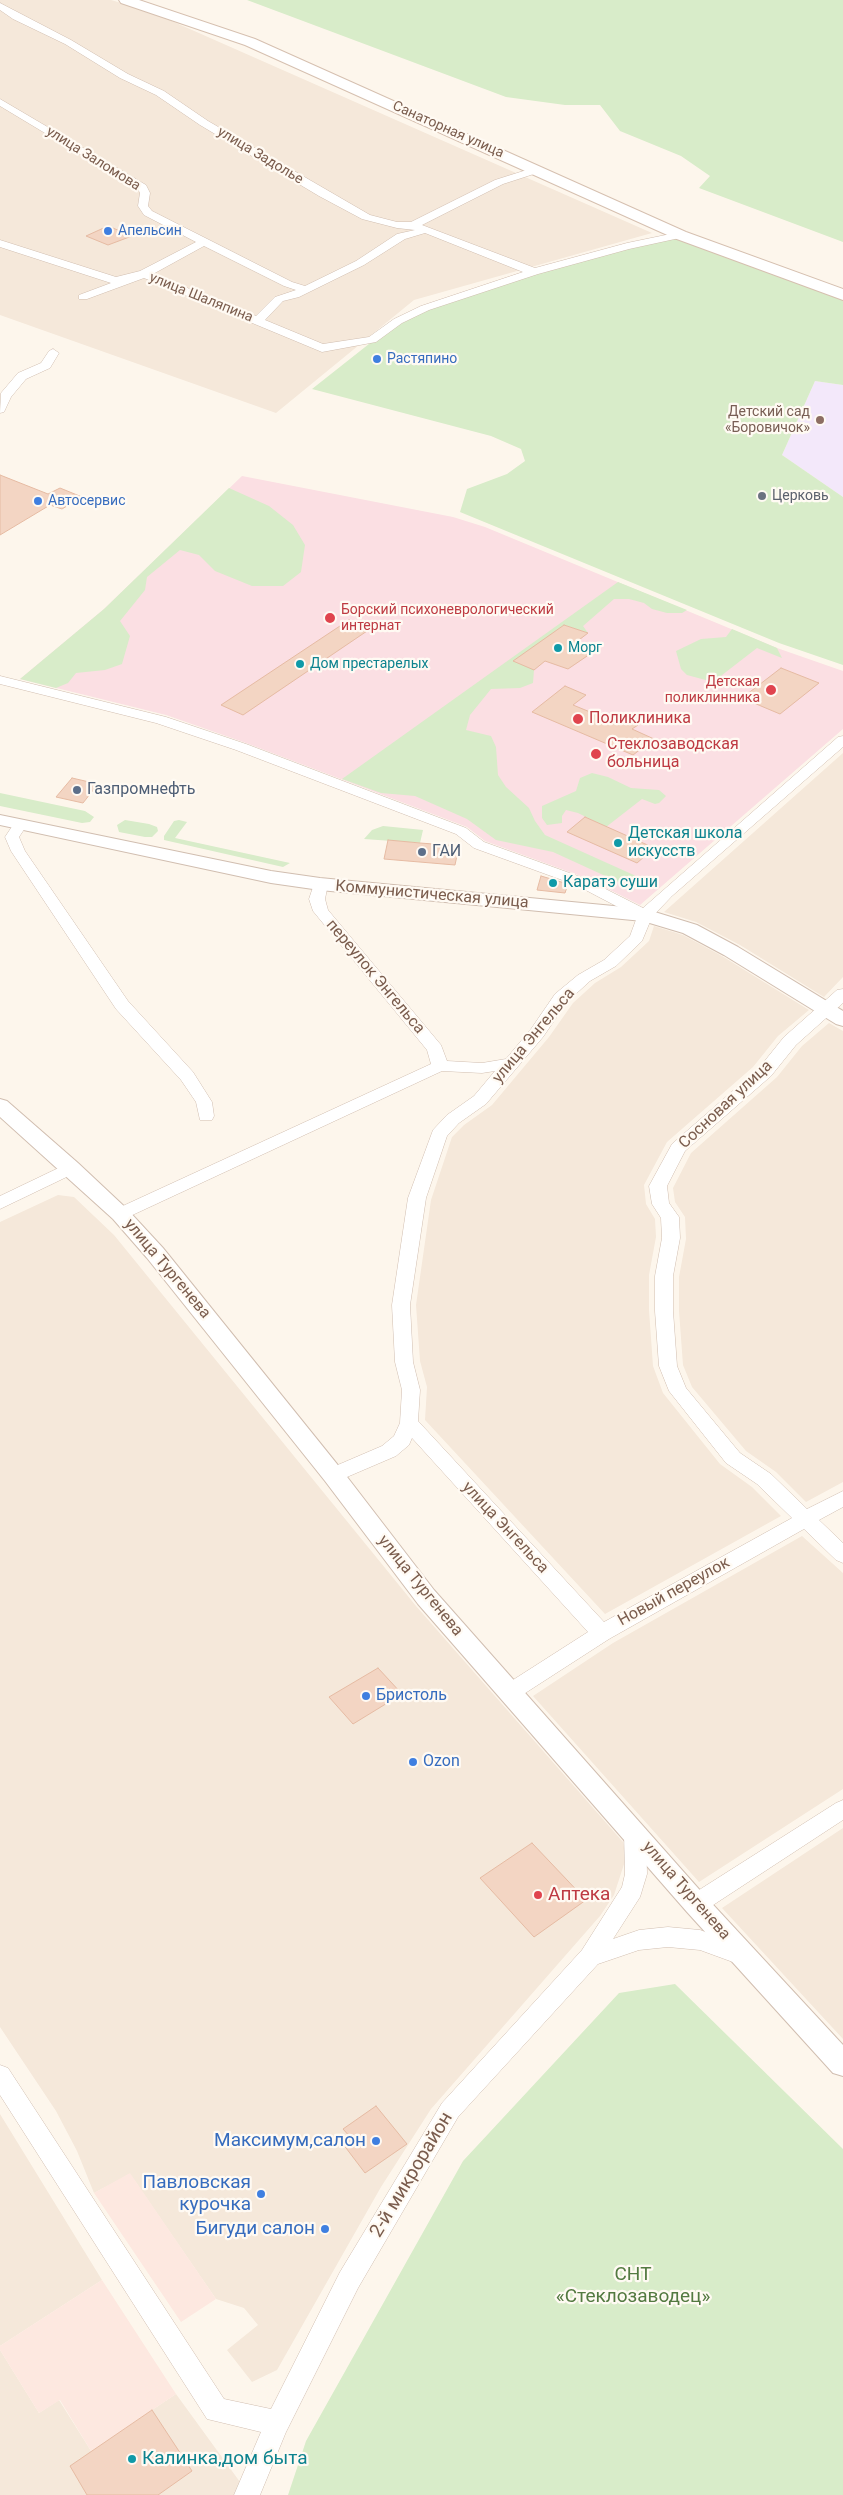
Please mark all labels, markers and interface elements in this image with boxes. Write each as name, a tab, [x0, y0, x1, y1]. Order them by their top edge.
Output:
street label: Санаторная улица	[390, 98, 506, 162]
street label: улица Заломова	[43, 123, 143, 195]
street label: улица Задолье	[214, 124, 306, 188]
place label: Апельсин	[118, 223, 182, 239]
marker: Апельсин	[102, 225, 114, 237]
street label: улица Шаляпина	[147, 270, 255, 326]
place label: Растяпино	[387, 351, 457, 367]
marker: Растяпино	[371, 353, 383, 365]
place label: Детский сад «Боровичок»	[725, 404, 810, 437]
marker: Детский сад «Боровичок»	[814, 414, 826, 426]
place label: Церковь	[772, 488, 829, 504]
marker: Церковь	[756, 490, 768, 502]
place label: Автосервис	[48, 493, 126, 509]
marker: Автосервис	[32, 495, 44, 507]
place label: Борский психоневрологический интернат	[341, 602, 554, 634]
marker: Борский психоневрологический интернат	[323, 611, 337, 625]
place label: Морг	[568, 640, 602, 656]
marker: Морг	[552, 642, 564, 654]
place label: Дом престарелых	[310, 656, 428, 672]
marker: Дом престарелых	[294, 658, 306, 670]
place label: Детская поликлинника	[665, 674, 760, 706]
marker: Детская поликлинника	[764, 683, 778, 697]
place label: Поликлиника	[589, 709, 691, 729]
marker: Поликлиника	[571, 712, 585, 726]
place label: Стеклозаводская больница	[607, 735, 739, 773]
marker: Стеклозаводская больница	[589, 747, 603, 761]
place label: Газпромнефть	[87, 780, 195, 800]
marker: Газпромнефть	[71, 784, 83, 796]
place label: Детская школа искусств	[628, 824, 742, 862]
marker: Детская школа искусств	[612, 837, 624, 849]
place label: ГАИ	[432, 842, 461, 862]
marker: ГАИ	[416, 846, 428, 858]
place label: Каратэ суши	[563, 873, 658, 893]
street label: Коммунистическая улица	[335, 877, 529, 913]
marker: Каратэ суши	[547, 877, 559, 889]
street label: переулок Энгельса	[322, 916, 428, 1038]
street label: улица Энгельса	[489, 985, 579, 1087]
street label: Сосновая улица	[675, 1057, 777, 1153]
street label: улица Тургенева	[120, 1215, 214, 1323]
street label: улица Энгельса	[458, 1478, 552, 1578]
street label: улица Тургенева	[374, 1532, 466, 1640]
street label: Новый переулок	[615, 1553, 733, 1631]
place label: Бристоль	[376, 1686, 447, 1706]
marker: Бристоль	[360, 1690, 372, 1702]
place label: Ozon	[423, 1752, 460, 1772]
marker: Ozon	[407, 1756, 419, 1768]
street label: улица Тургенева	[638, 1838, 734, 1944]
place label: Аптека	[548, 1884, 610, 1906]
marker: Аптека	[532, 1889, 544, 1901]
street label: 2-й микрорайон	[366, 2108, 458, 2242]
place label: Максимум,салон	[214, 2130, 366, 2152]
marker: Максимум,салон	[370, 2135, 382, 2147]
place label: Павловская курочка	[143, 2172, 251, 2216]
marker: Павловская курочка	[255, 2188, 267, 2200]
place label: Бигуди салон	[195, 2218, 315, 2240]
marker: Бигуди салон	[319, 2223, 331, 2235]
park label: СНТ «Стеклозаводец»	[556, 2264, 710, 2308]
place label: Калинка,дом быта	[142, 2448, 307, 2470]
marker: Калинка,дом быта	[126, 2453, 138, 2465]

